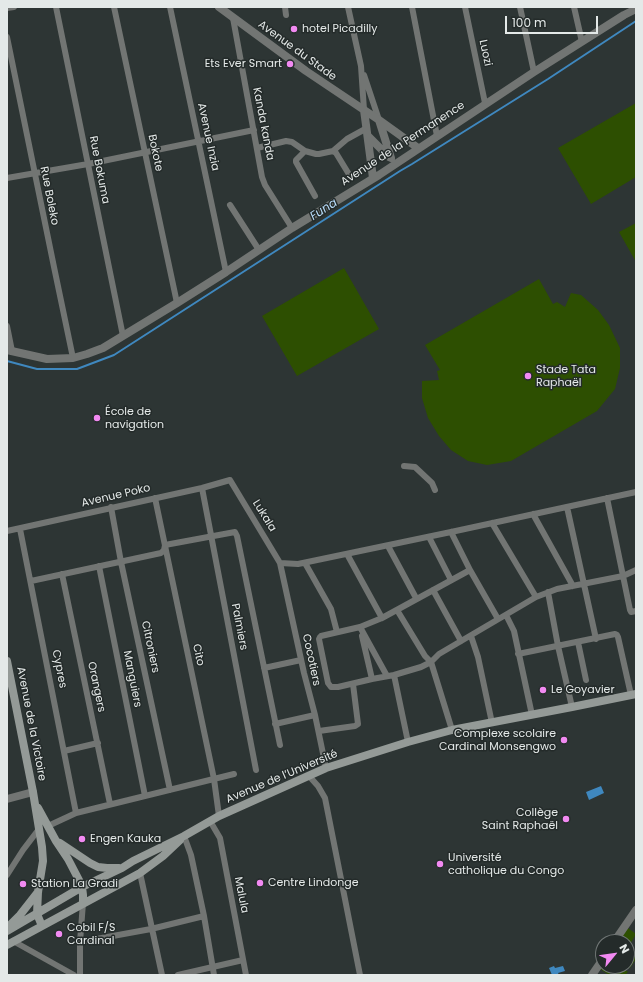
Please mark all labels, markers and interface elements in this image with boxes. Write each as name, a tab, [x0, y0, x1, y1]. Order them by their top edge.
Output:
scale bar	[507, 8, 600, 34]
text: 100 m	[512, 14, 546, 31]
street label: Avenue du Stade	[255, 18, 339, 84]
place label: hotel Picadilly	[302, 22, 377, 36]
marker: hotel Picadilly	[289, 24, 299, 34]
street label: Luozi	[476, 39, 494, 67]
place label: Ets Ever Smart	[205, 57, 282, 71]
marker: Ets Ever Smart	[285, 59, 295, 69]
street label: Kanda kanda	[249, 86, 277, 162]
street label: Avenue de la Permanence	[339, 99, 467, 189]
street label: Avenue Inzia	[194, 102, 222, 172]
street label: Bokote	[145, 133, 165, 173]
street label: Rue Bokuma	[86, 135, 112, 205]
street label: Rue Boleko	[37, 166, 61, 226]
water label: Funa	[308, 196, 340, 224]
place label: Stade Tata Raphaël	[536, 363, 596, 389]
marker: Stade Tata Raphaël	[523, 371, 533, 381]
place label: École de navigation	[105, 405, 164, 431]
marker: École de navigation	[92, 413, 102, 423]
street label: Avenue Poko	[80, 482, 152, 510]
street label: Lukala	[249, 498, 279, 534]
street label: Palmiers	[228, 603, 250, 651]
street label: Citroniers	[138, 620, 162, 674]
street label: Cocotiers	[299, 633, 323, 687]
street label: Cito	[189, 643, 207, 667]
street label: Cypres	[49, 649, 69, 689]
street label: Manguiers	[120, 649, 144, 709]
street label: Orangers	[84, 661, 108, 713]
street label: Avenue de la Victoire	[13, 666, 49, 782]
place label: Le Goyavier	[551, 683, 615, 697]
marker: Le Goyavier	[538, 685, 548, 695]
place label: Complexe scolaire Cardinal Monsengwo	[439, 727, 556, 753]
marker: Complexe scolaire Cardinal Monsengwo	[559, 735, 569, 745]
street label: Avenue de l’Université	[224, 747, 340, 807]
place label: Collège Saint Raphaël	[482, 806, 558, 832]
marker: Collège Saint Raphaël	[561, 814, 571, 824]
place label: Engen Kauka	[90, 832, 161, 846]
marker: Engen Kauka	[77, 834, 87, 844]
place label: Université catholique du Congo	[448, 851, 564, 877]
marker: Université catholique du Congo	[435, 859, 445, 869]
street label: Malula	[231, 876, 251, 914]
place label: Centre Lindonge	[268, 876, 358, 890]
place label: Station La Gradi	[31, 877, 118, 891]
marker: Centre Lindonge	[255, 878, 265, 888]
marker: Station La Gradi	[18, 879, 28, 889]
place label: Cobil F/S Cardinal	[67, 921, 116, 947]
marker: Cobil F/S Cardinal	[54, 929, 64, 939]
north arrow	[595, 934, 635, 974]
text: N	[616, 941, 634, 956]

